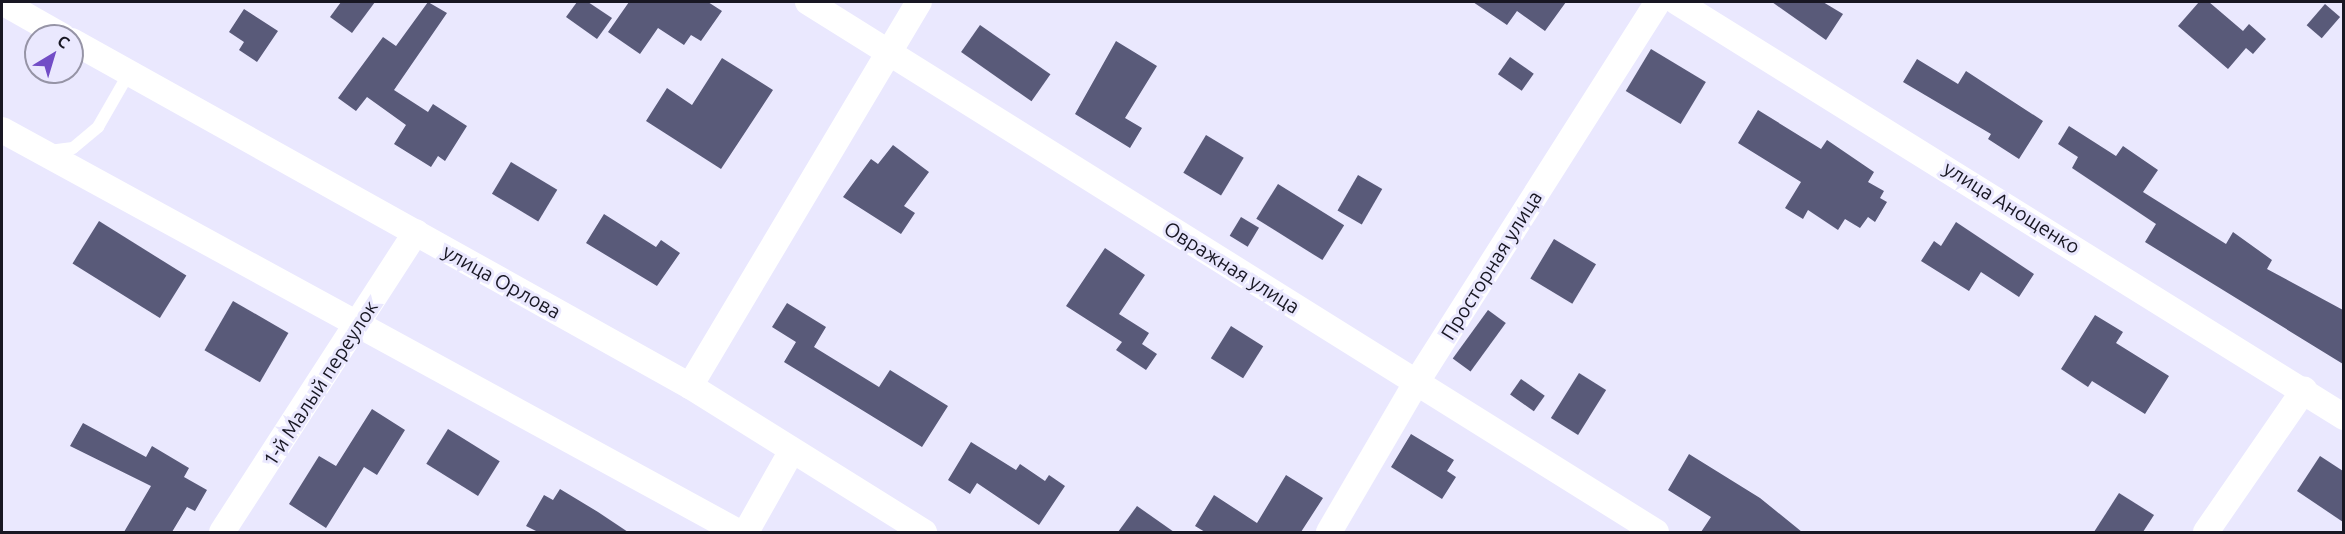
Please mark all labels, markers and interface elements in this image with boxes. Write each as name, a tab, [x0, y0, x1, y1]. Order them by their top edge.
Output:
north arrow	[24, 24, 84, 84]
text: С	[54, 31, 73, 52]
street label: улица Анощенко	[1939, 155, 2085, 259]
street label: Просторная улица	[1435, 186, 1547, 344]
street label: Овражная улица	[1160, 216, 1304, 318]
street label: улица Орлова	[439, 239, 565, 323]
street label: 1-й Малый переулок	[258, 296, 382, 470]

